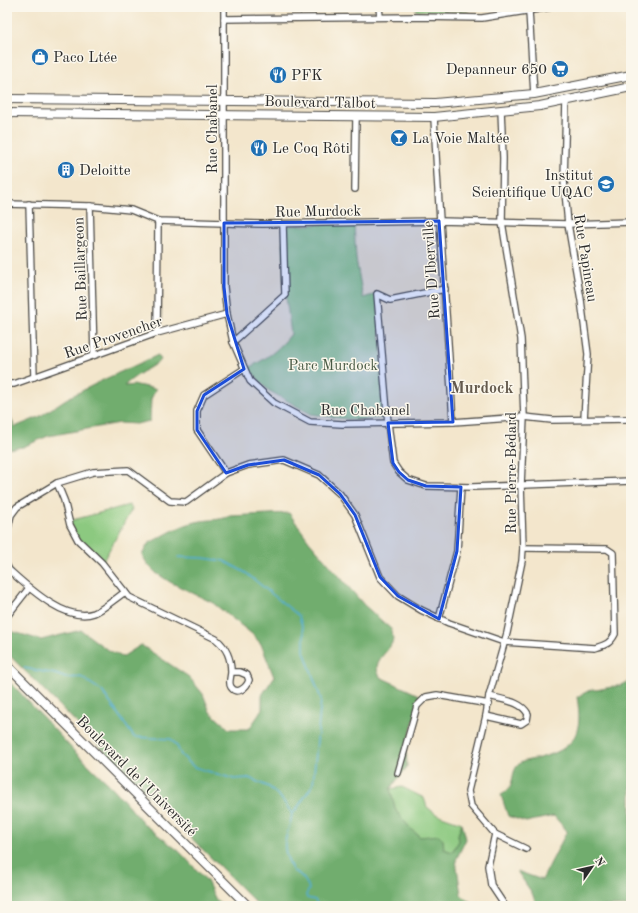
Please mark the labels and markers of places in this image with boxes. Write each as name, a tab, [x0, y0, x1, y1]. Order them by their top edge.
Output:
shop icon: Paco Ltée	[30, 47, 50, 67]
place label: Paco Ltée	[53, 51, 117, 66]
supermarket icon: Depanneur 650	[550, 59, 570, 79]
place label: Depanneur 650	[446, 63, 547, 78]
restaurant icon: PFK	[268, 65, 288, 85]
place label: PFK	[291, 69, 323, 84]
bar icon: La Voie Maltée	[389, 128, 409, 148]
place label: La Voie Maltée	[412, 132, 510, 147]
restaurant icon: Le Coq Rôti	[249, 138, 269, 158]
place label: Le Coq Rôti	[272, 142, 350, 157]
building icon: Deloitte	[56, 160, 76, 180]
place label: Deloitte	[79, 164, 131, 179]
place label: Institut Scientifique UQAC	[472, 169, 593, 201]
school or university icon: Institut Scientifique UQAC	[596, 174, 616, 194]

